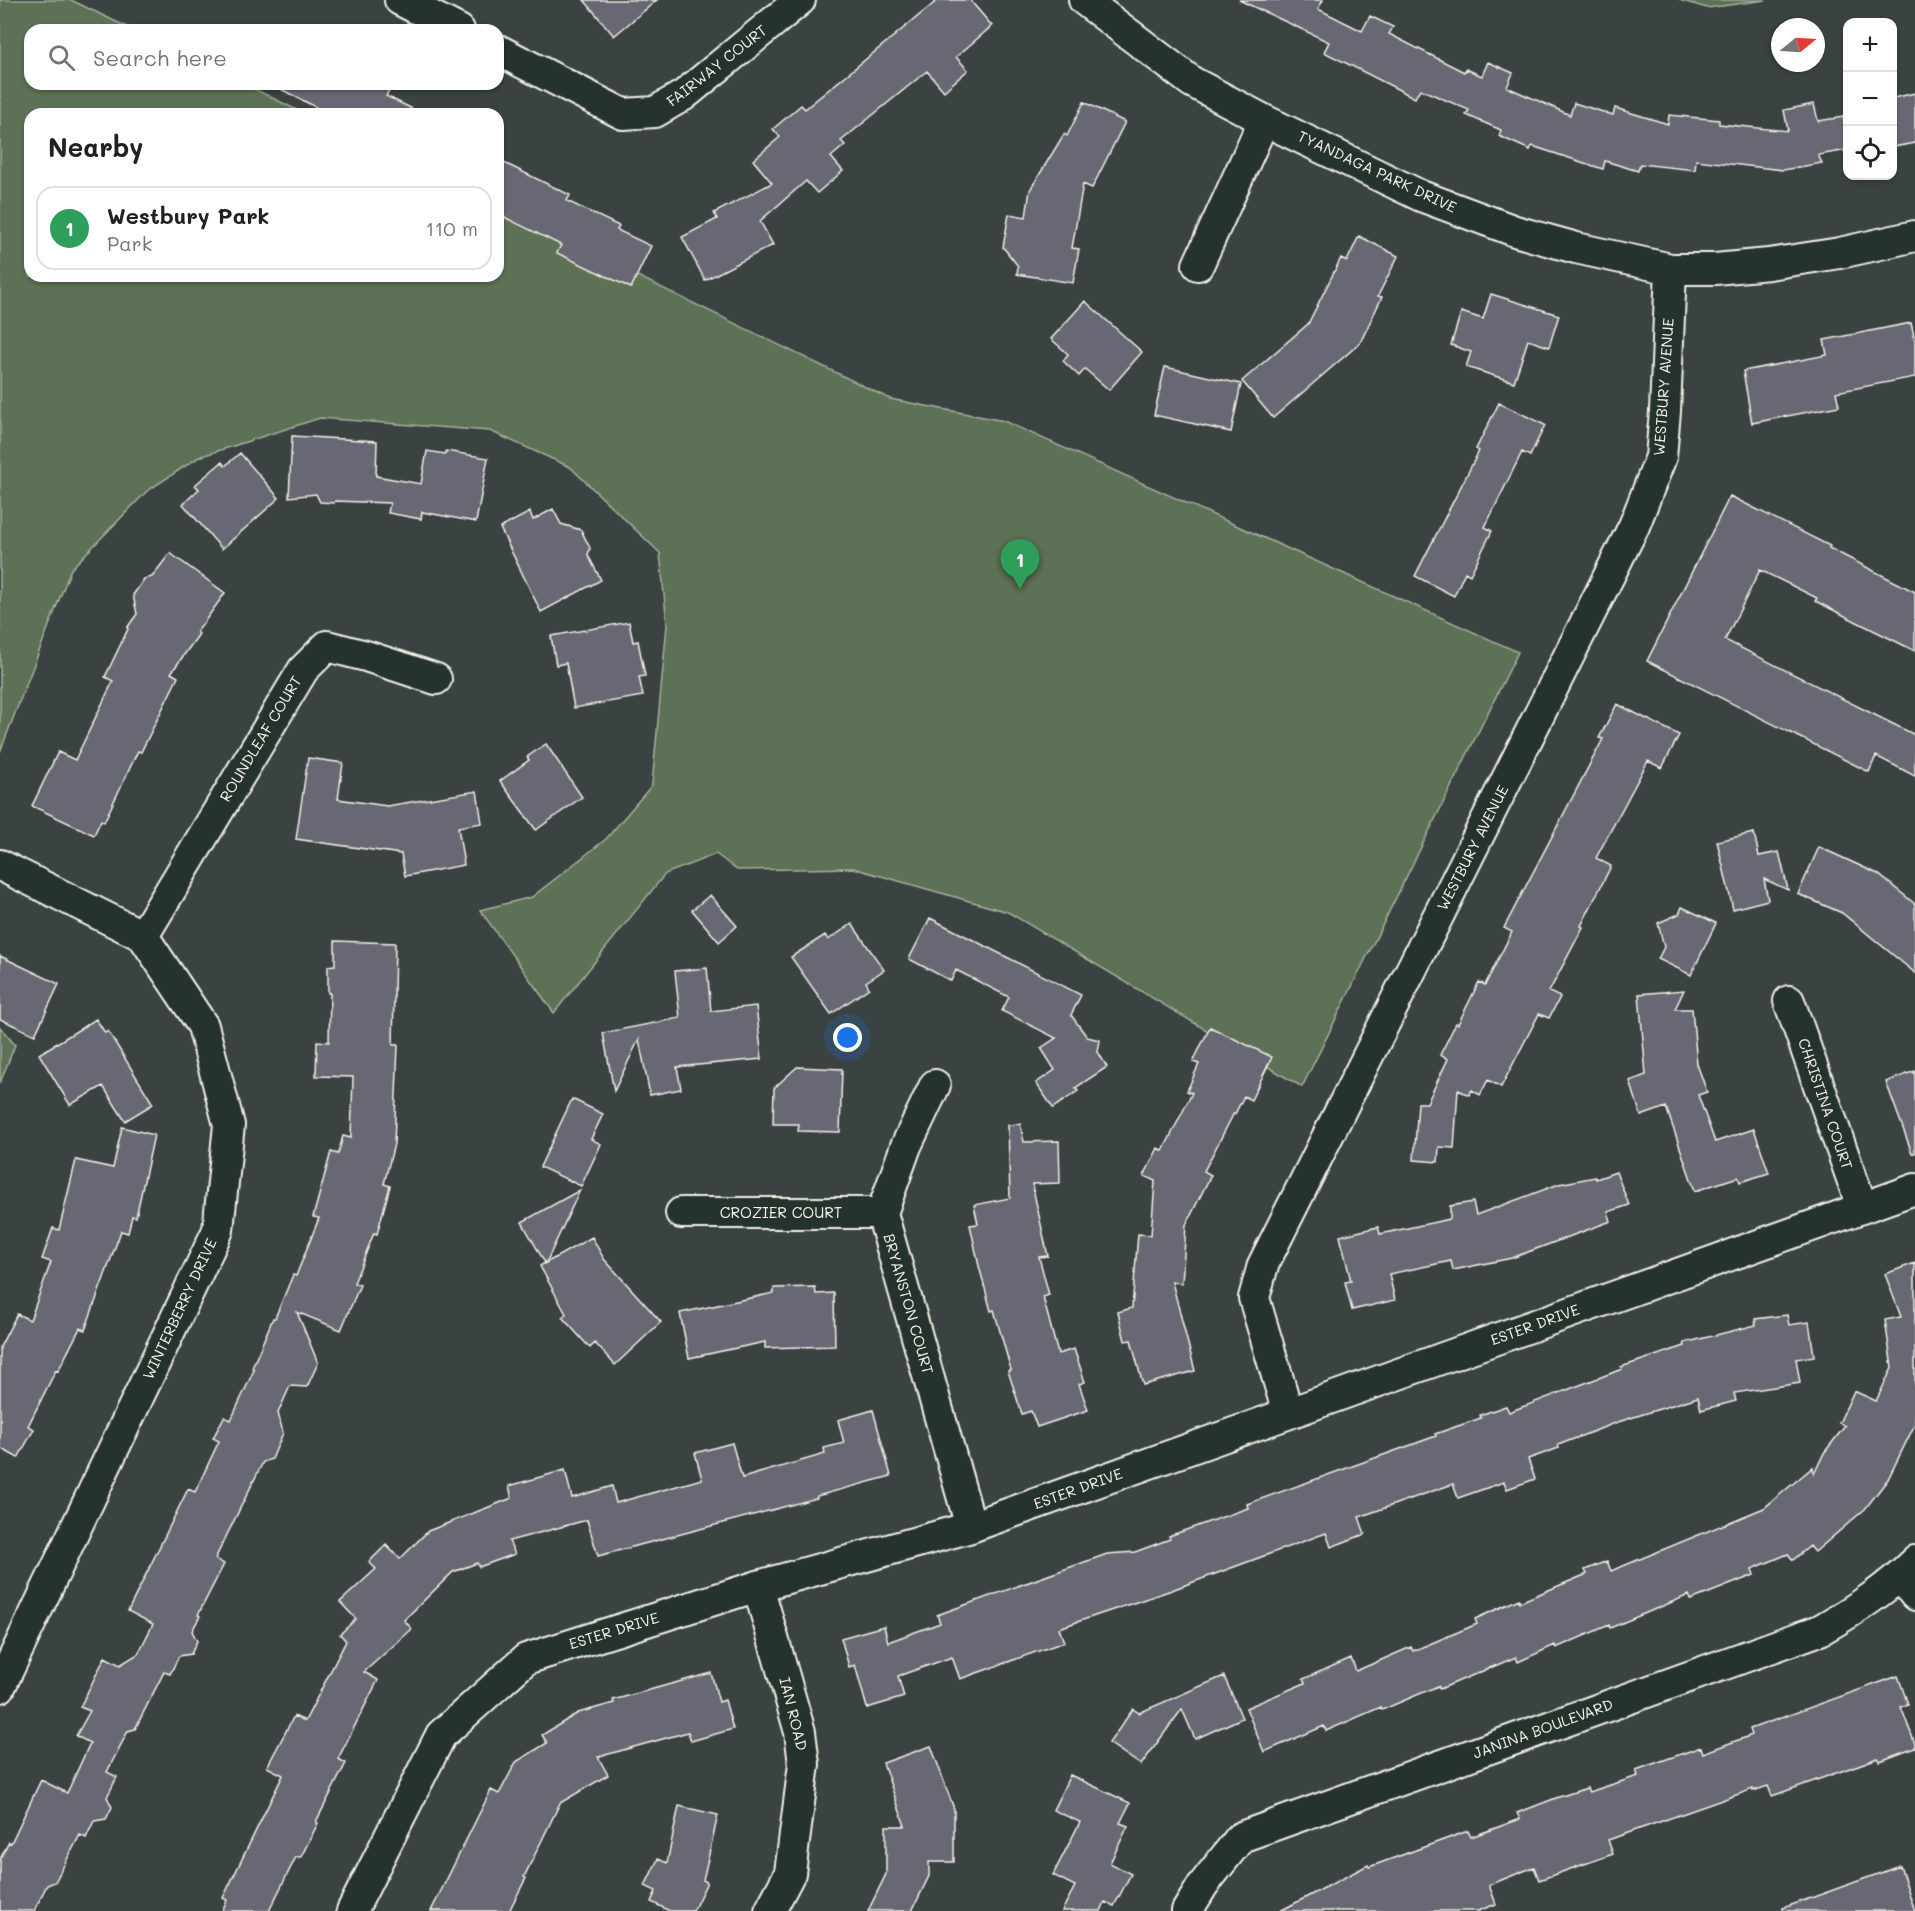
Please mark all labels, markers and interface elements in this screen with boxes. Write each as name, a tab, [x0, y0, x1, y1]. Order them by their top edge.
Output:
north arrow	[1771, 18, 1825, 72]
map controls	[1843, 18, 1897, 180]
button: +	[1843, 18, 1897, 72]
street label: FAIRWAY COURT	[662, 20, 771, 111]
search box	[24, 24, 504, 90]
icon: search	[45, 41, 78, 74]
text: Search here	[93, 43, 227, 72]
button: −	[1843, 72, 1897, 126]
street label: TYANDAGA PARK DRIVE	[1295, 125, 1460, 217]
button: locate	[1843, 126, 1897, 180]
text: Nearby	[48, 130, 143, 164]
text: Westbury Park	[107, 201, 269, 230]
text: 1	[65, 215, 74, 241]
text: 110 m	[425, 215, 478, 241]
text: Park	[107, 230, 152, 256]
street label: WESTBURY AVENUE	[1648, 317, 1678, 457]
pin: 1	[1000, 540, 1040, 589]
street label: ROUNDLEAF COURT	[215, 672, 306, 805]
street label: WESTBURY AVENUE	[1432, 781, 1513, 914]
your location	[833, 1023, 862, 1052]
street label: CHRISTINA COURT	[1794, 1035, 1858, 1172]
street label: CROZIER COURT	[720, 1202, 842, 1222]
street label: BRYANSTON COURT	[879, 1231, 939, 1376]
street label: WINTERBERRY DRIVE	[138, 1234, 221, 1383]
street label: ESTER DRIVE	[1487, 1299, 1582, 1349]
street label: ESTER DRIVE	[1030, 1463, 1125, 1513]
street label: ESTER DRIVE	[566, 1607, 662, 1653]
street label: IAN ROAD	[775, 1675, 813, 1753]
street label: JANINA BOULEVARD	[1470, 1693, 1616, 1763]

